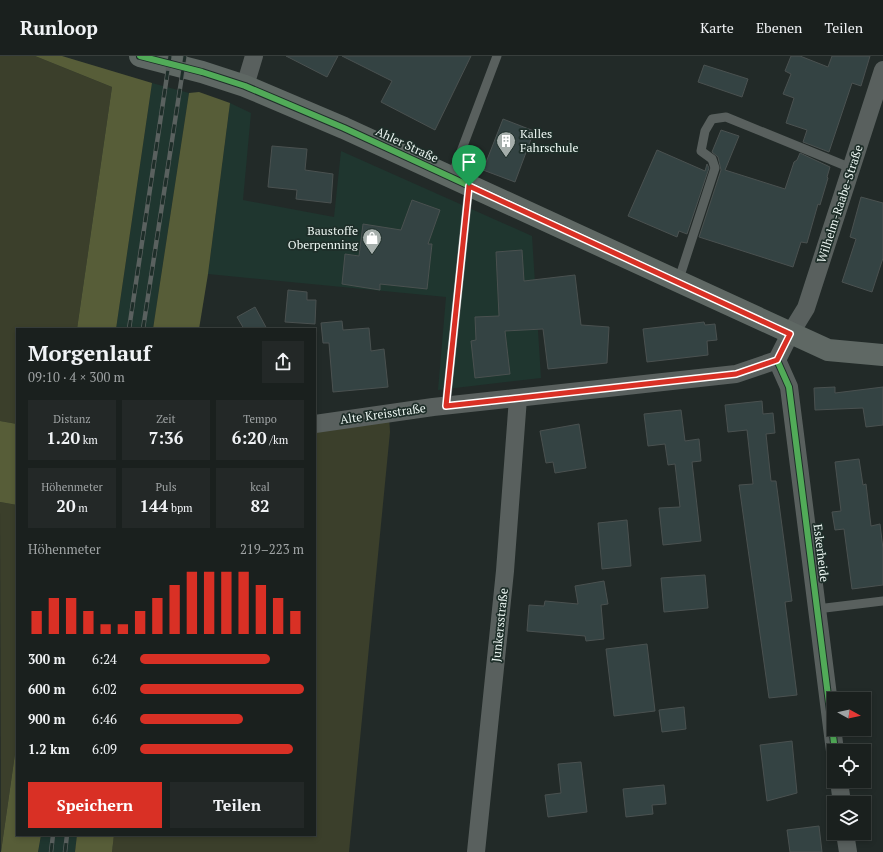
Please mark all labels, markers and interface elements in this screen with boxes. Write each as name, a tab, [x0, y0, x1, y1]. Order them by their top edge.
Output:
text: Runloop	[20, 15, 98, 40]
text: Karte	[700, 18, 734, 37]
text: Ebenen	[756, 18, 802, 37]
text: Teilen	[824, 18, 863, 37]
street label: Ahler Straße	[373, 123, 441, 166]
place label: Kalles Fahrschule	[520, 126, 579, 155]
building icon: Kalles Fahrschule	[495, 130, 517, 158]
street label: Wilhelm-Raabe-Straße	[813, 143, 866, 265]
pin	[452, 145, 486, 186]
icon: arrive	[458, 151, 480, 173]
place label: Baustoffe Oberpenning	[288, 223, 359, 252]
shop icon: Baustoffe Oberpenning	[361, 227, 383, 255]
text: Morgenlauf	[28, 338, 151, 367]
button: share	[262, 341, 304, 383]
text: 09:10 · 4 × 300 m	[28, 368, 125, 386]
street label: Alte Kreisstraße	[339, 400, 427, 427]
text: Distanz	[53, 412, 91, 426]
text: Zeit	[156, 412, 176, 426]
text: Tempo	[243, 412, 277, 426]
text: 1.20	[46, 426, 80, 449]
text: 7:36	[149, 426, 183, 449]
text: 6:20	[232, 426, 267, 449]
text: km	[80, 433, 98, 447]
text: /km	[267, 433, 288, 447]
text: Höhenmeter	[41, 480, 103, 494]
text: Puls	[156, 480, 176, 494]
text: kcal	[250, 480, 270, 494]
text: 20	[56, 494, 76, 517]
text: 144	[139, 494, 168, 517]
text: 82	[250, 494, 270, 517]
text: m	[76, 501, 88, 515]
text: bpm	[168, 501, 193, 515]
street label: Eskerheide	[811, 523, 832, 583]
text: Höhenmeter	[28, 540, 101, 558]
text: 219–223 m	[240, 540, 304, 558]
street label: Junkersstraße	[488, 587, 511, 663]
text: 300 m	[28, 650, 66, 668]
text: 6:24	[92, 650, 117, 668]
text: 600 m	[28, 680, 66, 698]
text: 6:02	[92, 680, 117, 698]
north arrow	[827, 692, 871, 736]
map controls	[827, 692, 871, 840]
text: 900 m	[28, 710, 66, 728]
text: 6:46	[92, 710, 117, 728]
text: 1.2 km	[28, 740, 70, 758]
text: 6:09	[92, 740, 117, 758]
button: locate	[827, 744, 871, 788]
button: Speichern	[28, 782, 162, 828]
button: Teilen	[170, 782, 304, 828]
button: layers	[827, 796, 871, 840]

